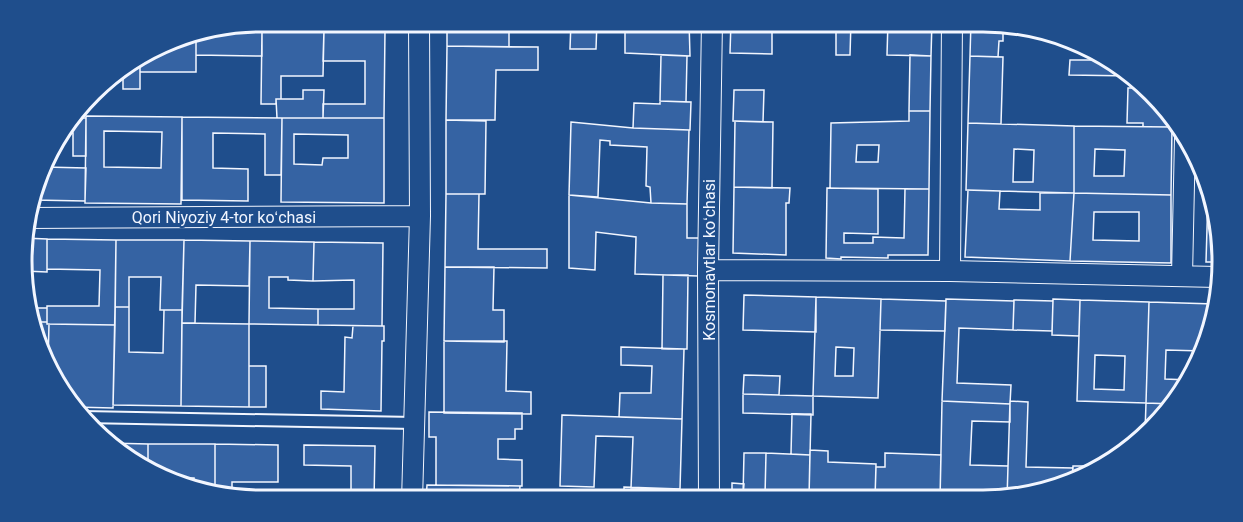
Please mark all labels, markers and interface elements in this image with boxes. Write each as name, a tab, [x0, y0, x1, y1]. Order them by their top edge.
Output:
street label: Kosmonavtlar koʻchasi	[700, 179, 719, 341]
street label: Qori Niyoziy 4-tor koʻchasi	[132, 208, 316, 227]

